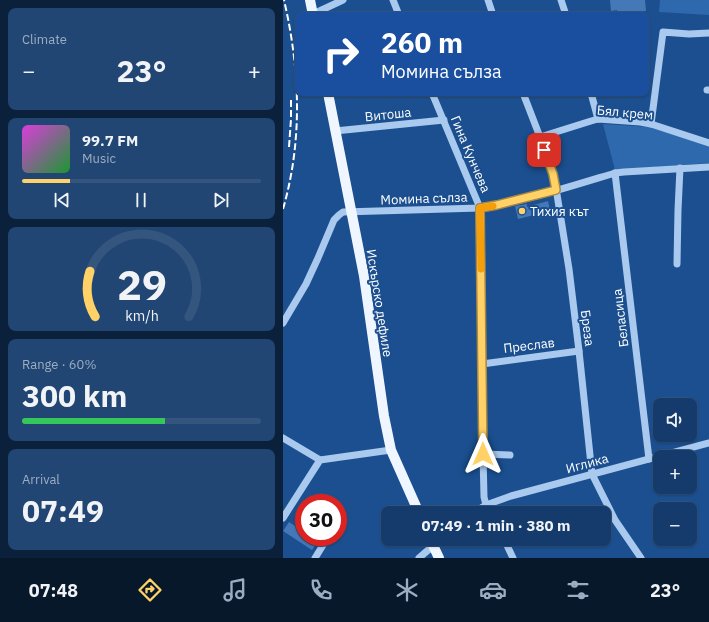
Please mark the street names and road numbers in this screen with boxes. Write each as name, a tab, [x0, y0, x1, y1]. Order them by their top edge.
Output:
street label: Бял крем	[596, 102, 654, 123]
street label: Витоша	[364, 104, 412, 125]
street label: Гина Кунчева	[447, 113, 494, 195]
street label: Момина сълза	[380, 188, 468, 209]
street label: Искърско дефиле	[363, 248, 396, 358]
street label: Беласица	[608, 288, 633, 348]
street label: Бреза	[577, 309, 598, 347]
street label: Преслав	[502, 334, 556, 357]
street label: Иглика	[564, 450, 610, 477]

